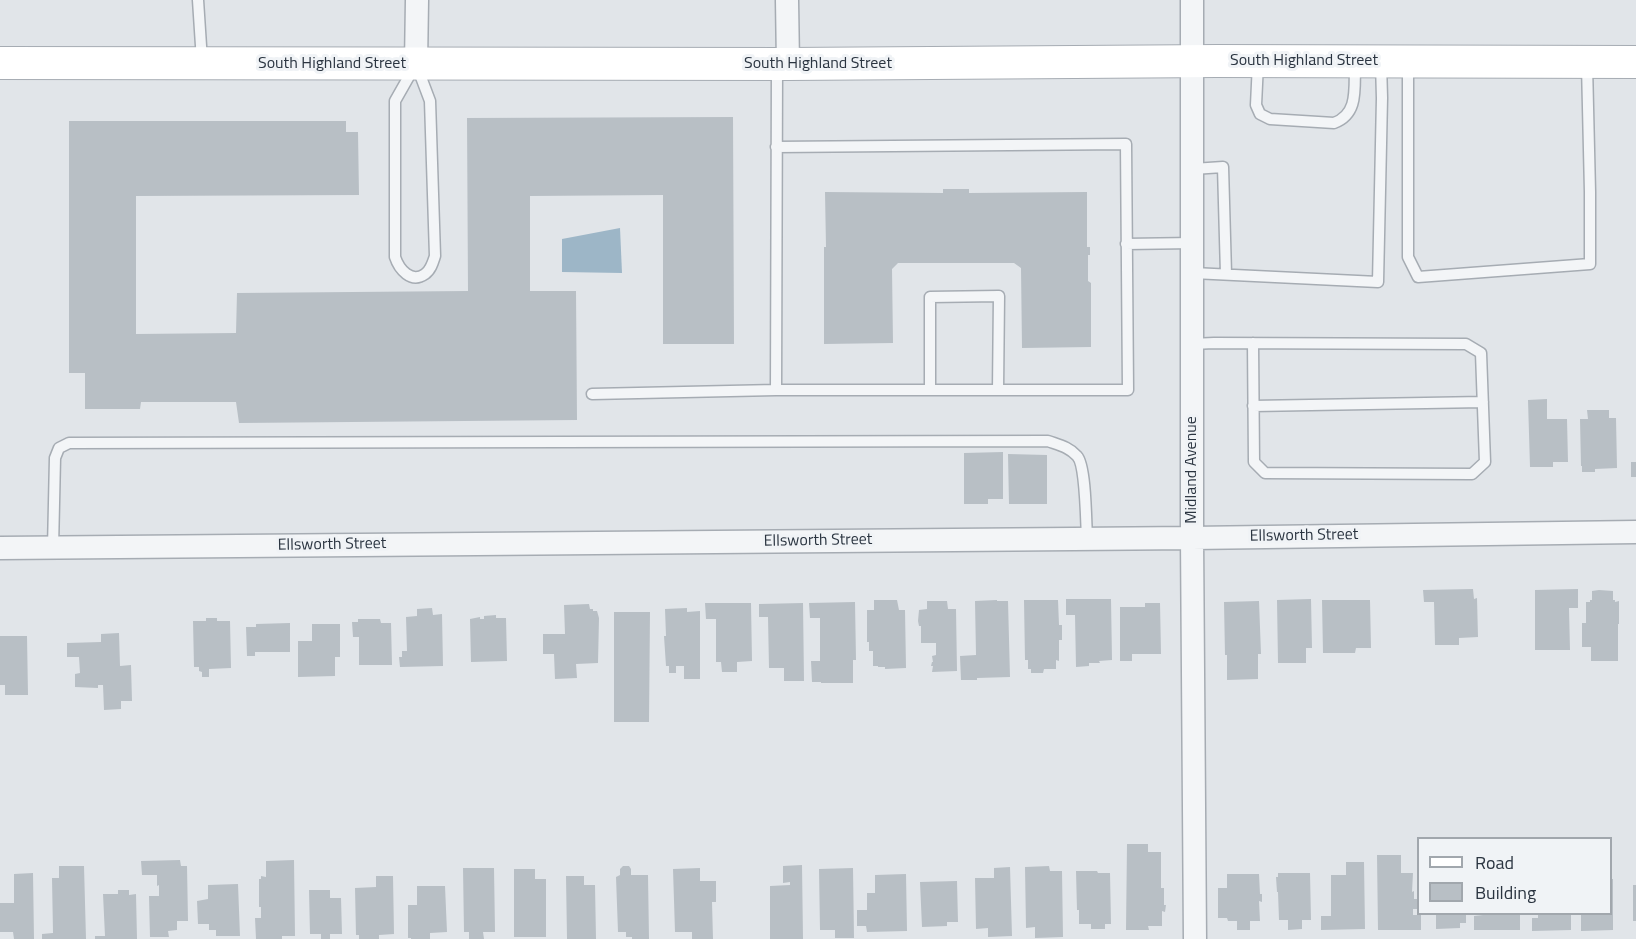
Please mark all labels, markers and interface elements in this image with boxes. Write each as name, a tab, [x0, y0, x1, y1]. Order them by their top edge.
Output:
street label: South Highland Street	[1230, 51, 1378, 71]
street label: South Highland Street	[258, 54, 406, 74]
street label: South Highland Street	[744, 54, 892, 74]
street label: Midland Avenue	[1182, 416, 1202, 524]
street label: Ellsworth Street	[1249, 525, 1359, 547]
street label: Ellsworth Street	[763, 530, 873, 552]
street label: Ellsworth Street	[277, 534, 387, 556]
legend	[1417, 837, 1612, 915]
text: Road	[1475, 849, 1514, 876]
text: Building	[1475, 879, 1536, 906]

